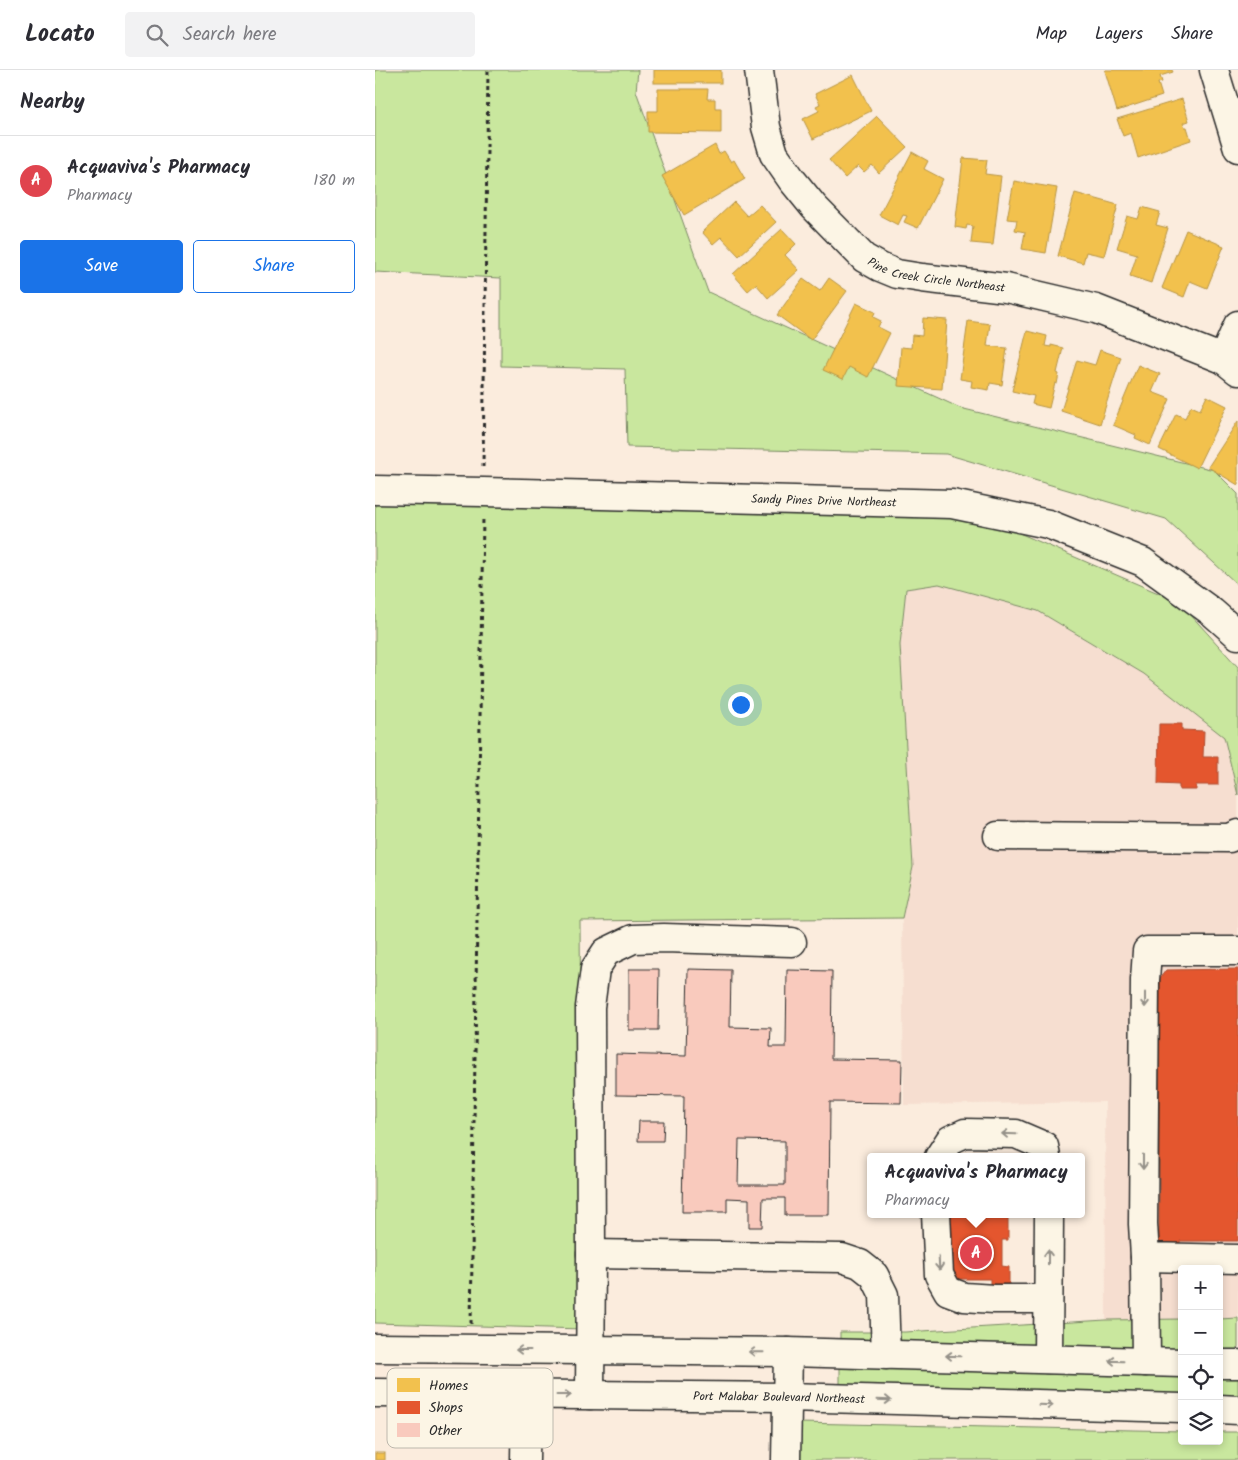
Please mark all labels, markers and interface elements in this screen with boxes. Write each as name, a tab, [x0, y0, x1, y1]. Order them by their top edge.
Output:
search box	[125, 12, 475, 57]
text: Locato	[25, 15, 95, 54]
text: Search here	[183, 20, 276, 50]
text: Map	[1036, 20, 1067, 49]
text: Layers	[1095, 20, 1143, 49]
text: Share	[1171, 20, 1213, 49]
icon: search	[143, 21, 171, 49]
text: Nearby	[20, 86, 85, 119]
text: Acquaviva's Pharmacy	[67, 153, 250, 183]
text: A	[31, 168, 41, 193]
text: 180 m	[313, 168, 355, 193]
text: Pharmacy	[67, 183, 132, 208]
button: Save	[20, 240, 183, 293]
button: Share	[193, 240, 355, 293]
street label: Pine Creek Circle Northeast	[864, 253, 1007, 298]
street label: Sandy Pines Drive Northeast	[751, 490, 897, 513]
your location	[728, 692, 754, 718]
one-way arrow	[1140, 992, 1150, 1008]
one-way arrow	[1001, 1129, 1017, 1139]
popup	[867, 1153, 1085, 1218]
one-way arrow	[1138, 1154, 1148, 1170]
text: Acquaviva's Pharmacy	[884, 1158, 1068, 1188]
text: Pharmacy	[884, 1188, 949, 1213]
pin: A	[960, 1234, 992, 1272]
one-way arrow	[1043, 1249, 1053, 1265]
one-way arrow	[934, 1255, 943, 1271]
map controls	[1178, 1265, 1223, 1445]
button: +	[1178, 1265, 1223, 1310]
button: −	[1178, 1310, 1223, 1355]
one-way arrow	[515, 1345, 532, 1355]
one-way arrow	[748, 1347, 764, 1357]
one-way arrow	[945, 1352, 961, 1361]
button: locate	[1178, 1355, 1223, 1400]
one-way arrow	[1108, 1356, 1124, 1366]
legend	[387, 1368, 553, 1448]
text: Homes	[429, 1375, 468, 1397]
street label: Port Malabar Boulevard Northeast	[693, 1387, 866, 1409]
one-way arrow	[555, 1390, 571, 1400]
one-way arrow	[875, 1395, 891, 1405]
text: Shops	[429, 1397, 463, 1419]
one-way arrow	[1038, 1400, 1054, 1409]
button: layers	[1178, 1400, 1223, 1445]
text: Other	[429, 1420, 463, 1442]

